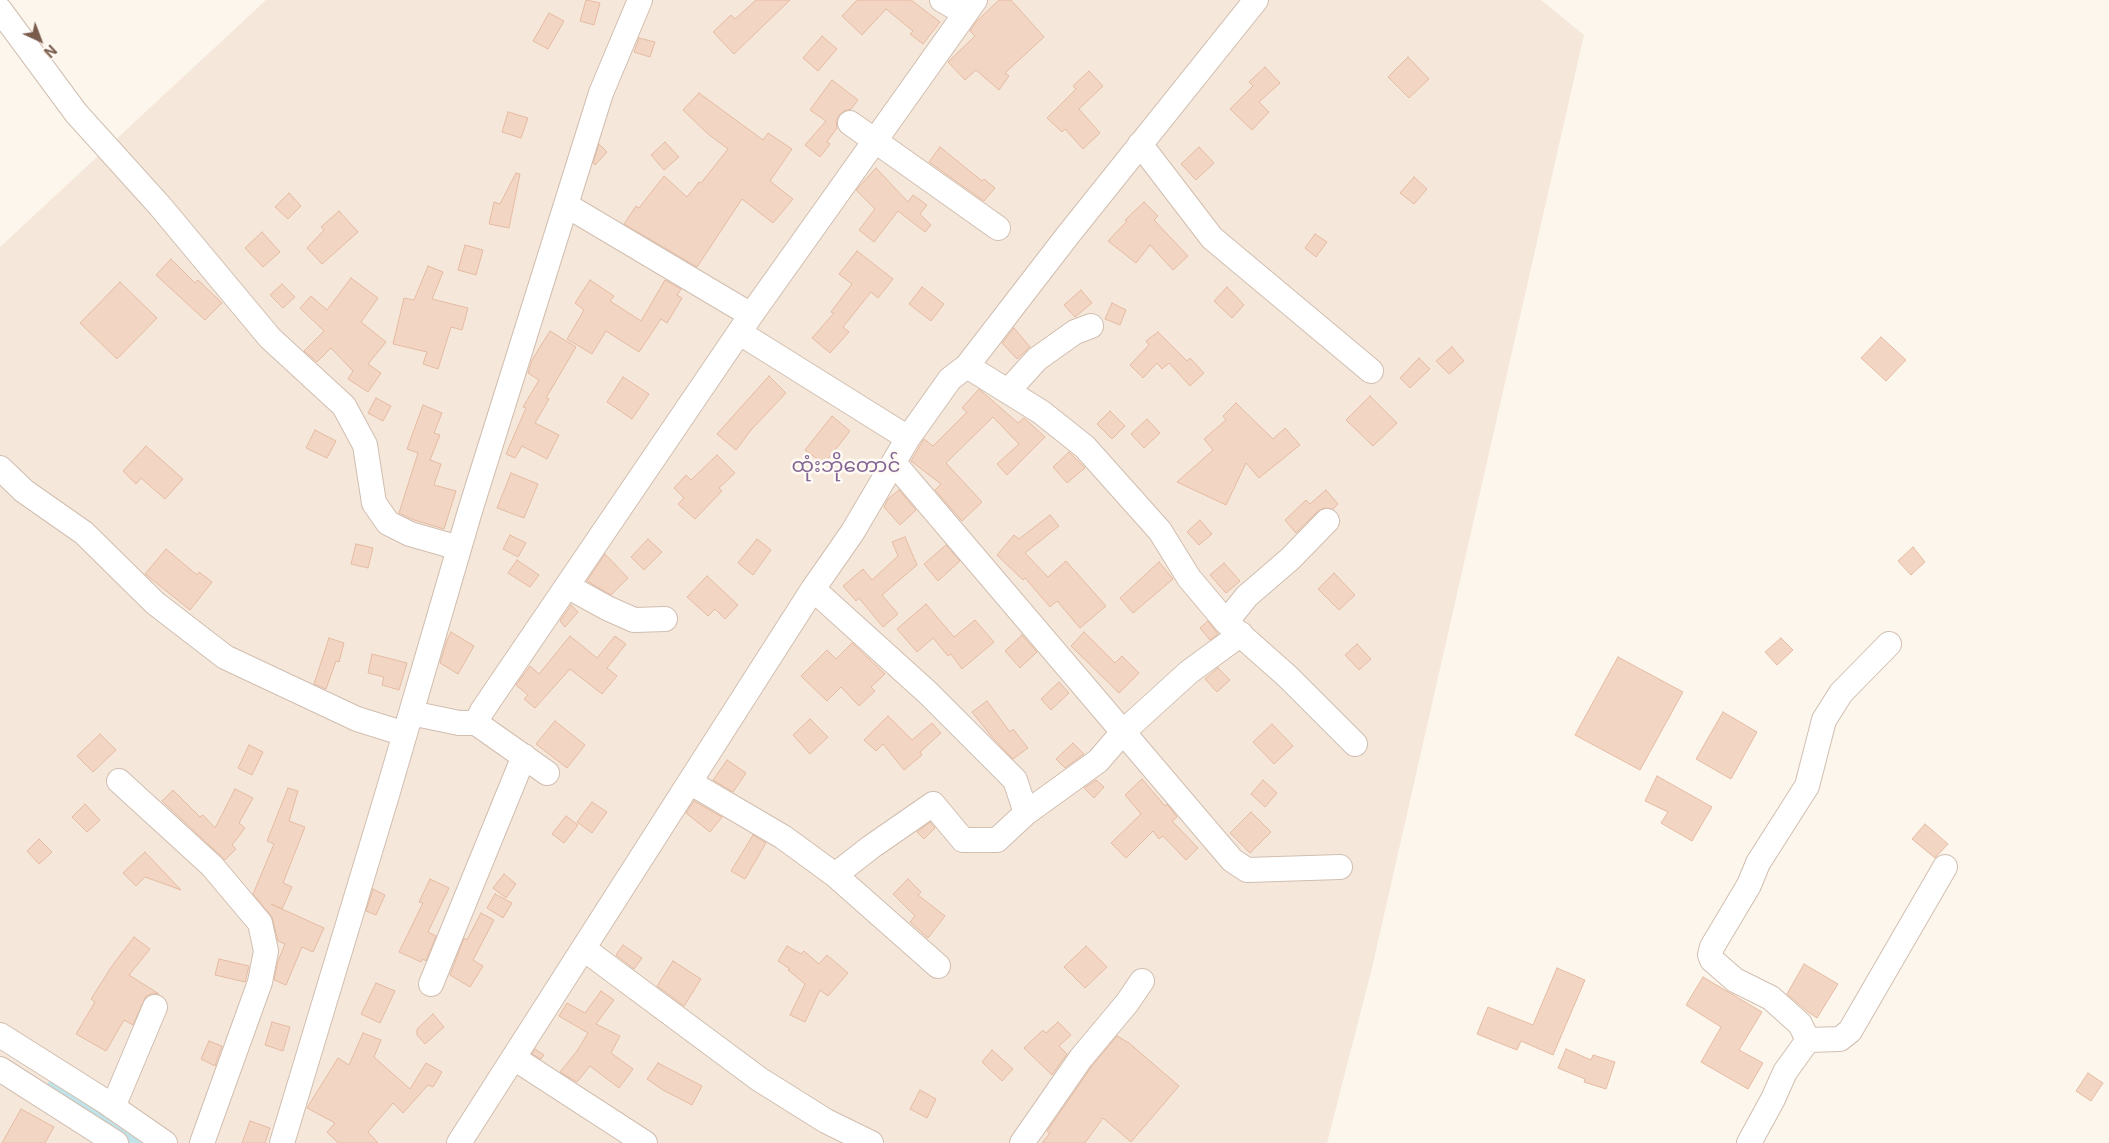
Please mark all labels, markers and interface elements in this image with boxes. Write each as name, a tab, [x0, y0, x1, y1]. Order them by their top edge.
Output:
north arrow	[15, 15, 65, 65]
text: N	[41, 41, 60, 61]
district label: ထုံးဘိုတောင်	[792, 454, 900, 478]

